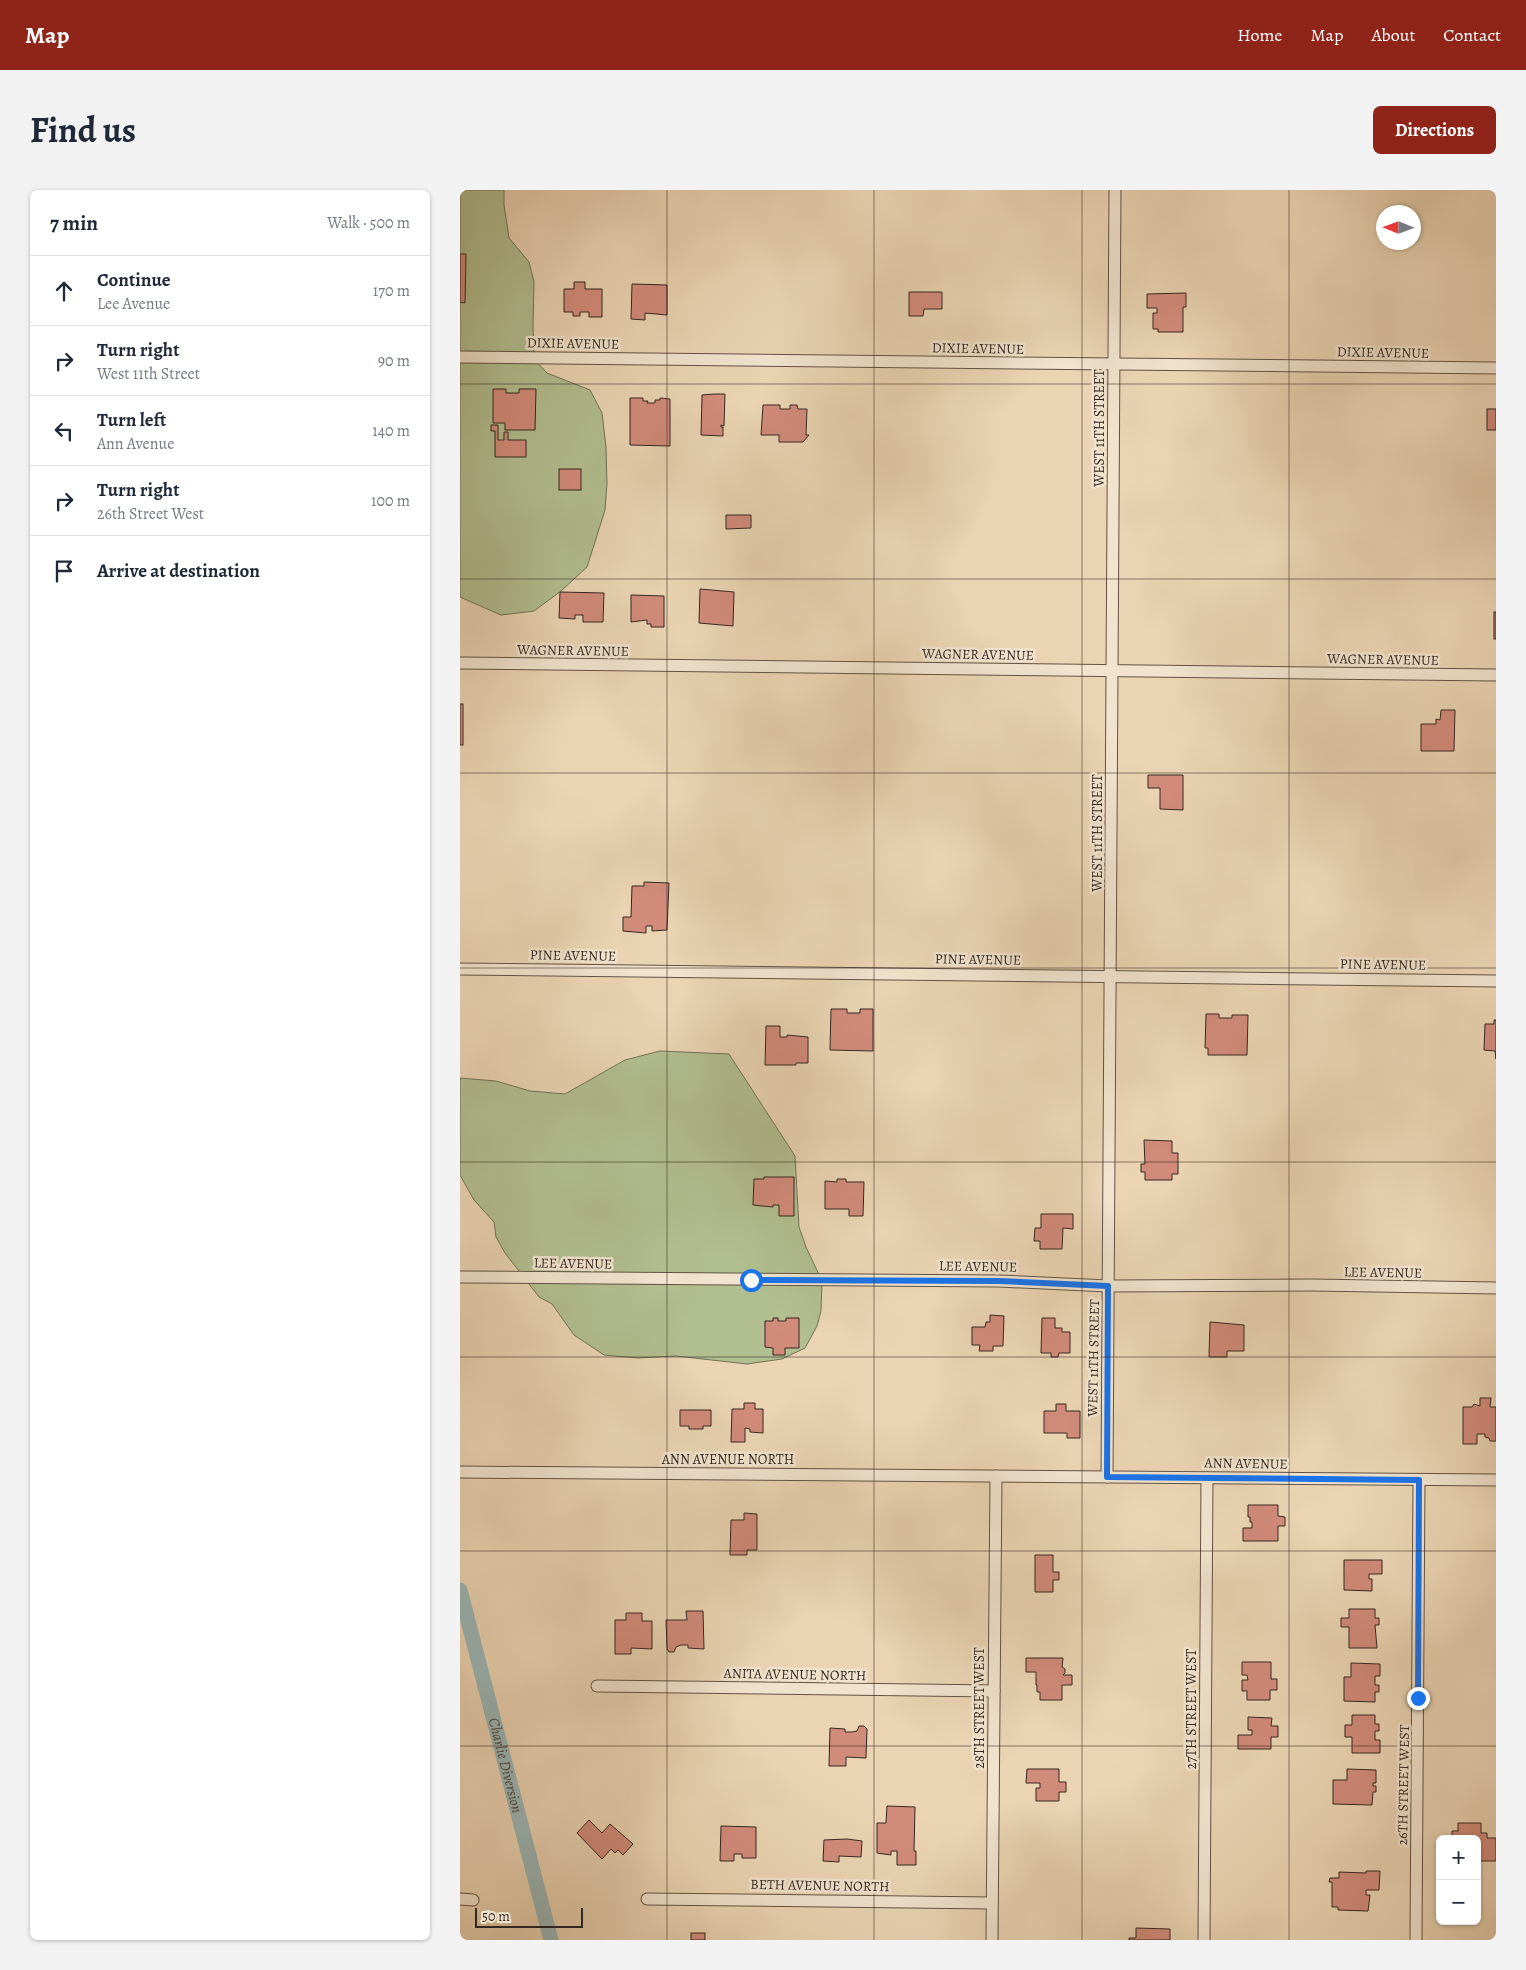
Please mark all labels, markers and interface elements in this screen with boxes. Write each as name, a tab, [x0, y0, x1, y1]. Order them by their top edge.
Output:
text: Map	[25, 19, 69, 51]
text: Home	[1237, 23, 1282, 47]
text: Map	[1310, 23, 1343, 47]
text: About	[1371, 23, 1415, 47]
text: Contact	[1443, 23, 1501, 47]
text: Find us	[30, 106, 136, 154]
button: Directions	[1373, 106, 1496, 154]
north arrow	[1376, 205, 1421, 250]
text: 7 min	[50, 209, 98, 237]
text: Walk · 500 m	[327, 212, 410, 234]
text: Continue	[97, 267, 171, 293]
icon: ahead	[50, 277, 78, 305]
text: 170 m	[373, 280, 410, 302]
text: Lee Avenue	[97, 293, 170, 315]
street label: DIXIE AVENUE	[527, 333, 619, 354]
text: Turn right	[97, 337, 179, 363]
street label: DIXIE AVENUE	[932, 338, 1024, 359]
street label: DIXIE AVENUE	[1337, 342, 1429, 363]
icon: right	[50, 347, 78, 375]
text: 90 m	[378, 350, 410, 372]
text: West 11th Street	[97, 363, 200, 385]
street label: WEST 11TH STREET	[1090, 369, 1109, 488]
text: Turn left	[97, 407, 166, 433]
icon: left	[50, 417, 78, 445]
text: 140 m	[372, 420, 410, 442]
text: Ann Avenue	[97, 433, 174, 455]
text: Turn right	[97, 477, 179, 503]
icon: right	[50, 487, 78, 515]
text: 100 m	[371, 490, 410, 512]
text: 26th Street West	[97, 503, 204, 525]
icon: arrive	[50, 557, 78, 585]
text: Arrive at destination	[97, 558, 260, 584]
street label: WAGNER AVENUE	[516, 640, 629, 661]
street label: WAGNER AVENUE	[921, 644, 1034, 665]
street label: WAGNER AVENUE	[1326, 649, 1439, 670]
street label: WEST 11TH STREET	[1088, 774, 1107, 893]
street label: PINE AVENUE	[530, 945, 616, 966]
street label: PINE AVENUE	[935, 949, 1021, 970]
street label: PINE AVENUE	[1340, 954, 1426, 975]
street label: LEE AVENUE	[534, 1253, 612, 1274]
street label: LEE AVENUE	[939, 1256, 1017, 1277]
street label: LEE AVENUE	[1344, 1262, 1422, 1283]
route start	[740, 1269, 763, 1292]
street label: WEST 11TH STREET	[1083, 1299, 1104, 1418]
street label: ANN AVENUE NORTH	[661, 1450, 794, 1469]
street label: ANN AVENUE	[1203, 1453, 1288, 1474]
street label: 28TH STREET WEST	[970, 1647, 989, 1769]
street label: 27TH STREET WEST	[1182, 1648, 1201, 1769]
street label: ANITA AVENUE NORTH	[722, 1664, 867, 1685]
route end	[1407, 1687, 1430, 1710]
water label: Charlie Diversion	[484, 1715, 527, 1815]
street label: 26TH STREET WEST	[1393, 1724, 1414, 1846]
map controls	[1436, 1835, 1481, 1925]
button: +	[1436, 1835, 1481, 1880]
street label: BETH AVENUE NORTH	[750, 1875, 890, 1896]
button: −	[1436, 1880, 1481, 1925]
scale bar	[475, 1905, 582, 1928]
text: 50 m	[482, 1907, 510, 1926]

